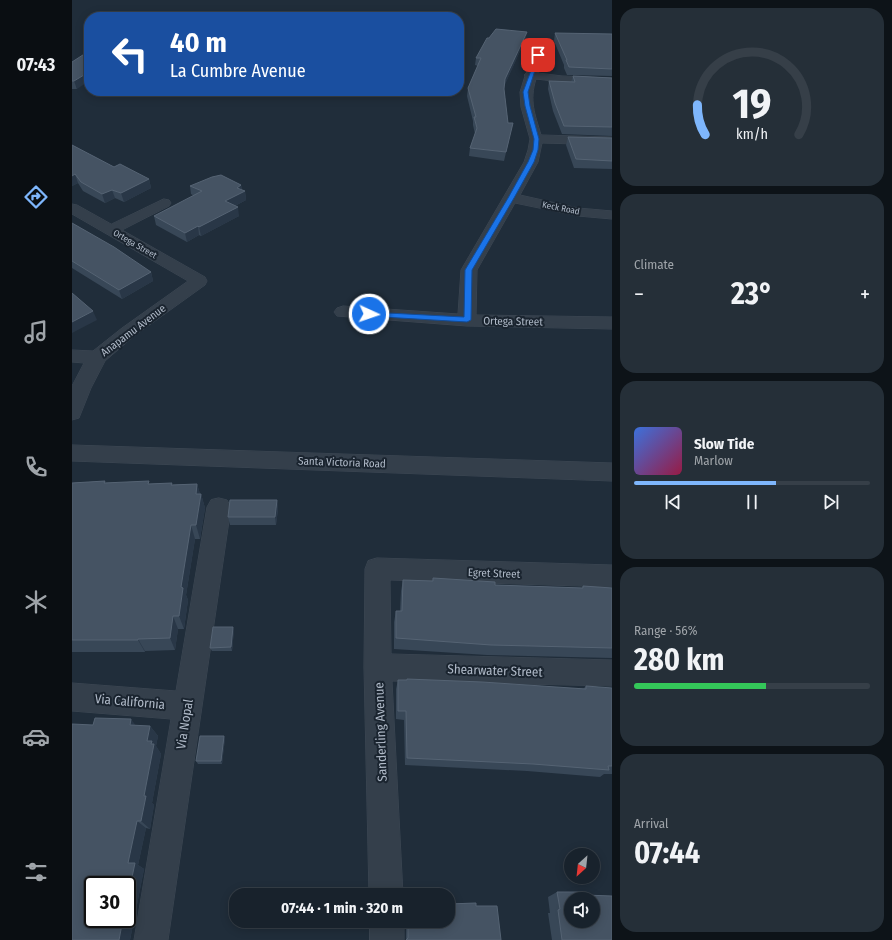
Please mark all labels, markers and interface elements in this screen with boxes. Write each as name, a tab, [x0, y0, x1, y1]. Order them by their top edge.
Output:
text: 40 m	[170, 26, 227, 59]
icon: left	[104, 28, 156, 80]
pin	[521, 38, 555, 72]
icon: arrive	[527, 44, 549, 66]
text: 07:43	[17, 54, 55, 76]
text: La Cumbre Avenue	[170, 60, 306, 82]
text: 19	[732, 79, 772, 129]
text: km/h	[736, 126, 768, 143]
icon: directions	[22, 183, 50, 211]
street label: Keck Road	[541, 199, 581, 217]
street label: Ortega Street	[111, 227, 159, 261]
text: Climate	[634, 257, 674, 272]
text: 23°	[731, 276, 773, 312]
text: −	[634, 281, 644, 308]
text: +	[860, 281, 870, 308]
position arrow	[348, 293, 390, 335]
street label: Anapamu Avenue	[98, 302, 168, 359]
street label: Ortega Street	[483, 314, 543, 329]
icon: music	[22, 318, 50, 346]
text: Slow Tide	[694, 435, 754, 453]
icon: phone	[22, 453, 50, 481]
text: Marlow	[694, 453, 733, 468]
street label: Santa Victoria Road	[298, 454, 386, 471]
icon: previous	[662, 491, 684, 513]
icon: pause	[741, 491, 763, 513]
icon: next	[820, 491, 842, 513]
street label: Egret Street	[468, 566, 521, 581]
icon: climate	[22, 588, 50, 616]
text: Range · 56%	[634, 623, 698, 638]
text: 280 km	[634, 642, 725, 678]
street label: Shearwater Street	[447, 661, 544, 680]
street label: Sanderling Avenue	[371, 682, 390, 782]
street label: Via California	[94, 691, 166, 712]
street label: Via Nopal	[173, 697, 196, 750]
icon: car	[22, 723, 50, 751]
text: Arrival	[634, 816, 668, 831]
text: 07:44	[634, 835, 700, 871]
north arrow	[564, 848, 600, 884]
map controls	[564, 848, 600, 928]
icon: filters	[22, 858, 50, 886]
speed limit sign: 30	[84, 876, 136, 928]
button: sound	[564, 892, 600, 928]
text: 07:44 · 1 min · 320 m	[281, 899, 403, 917]

